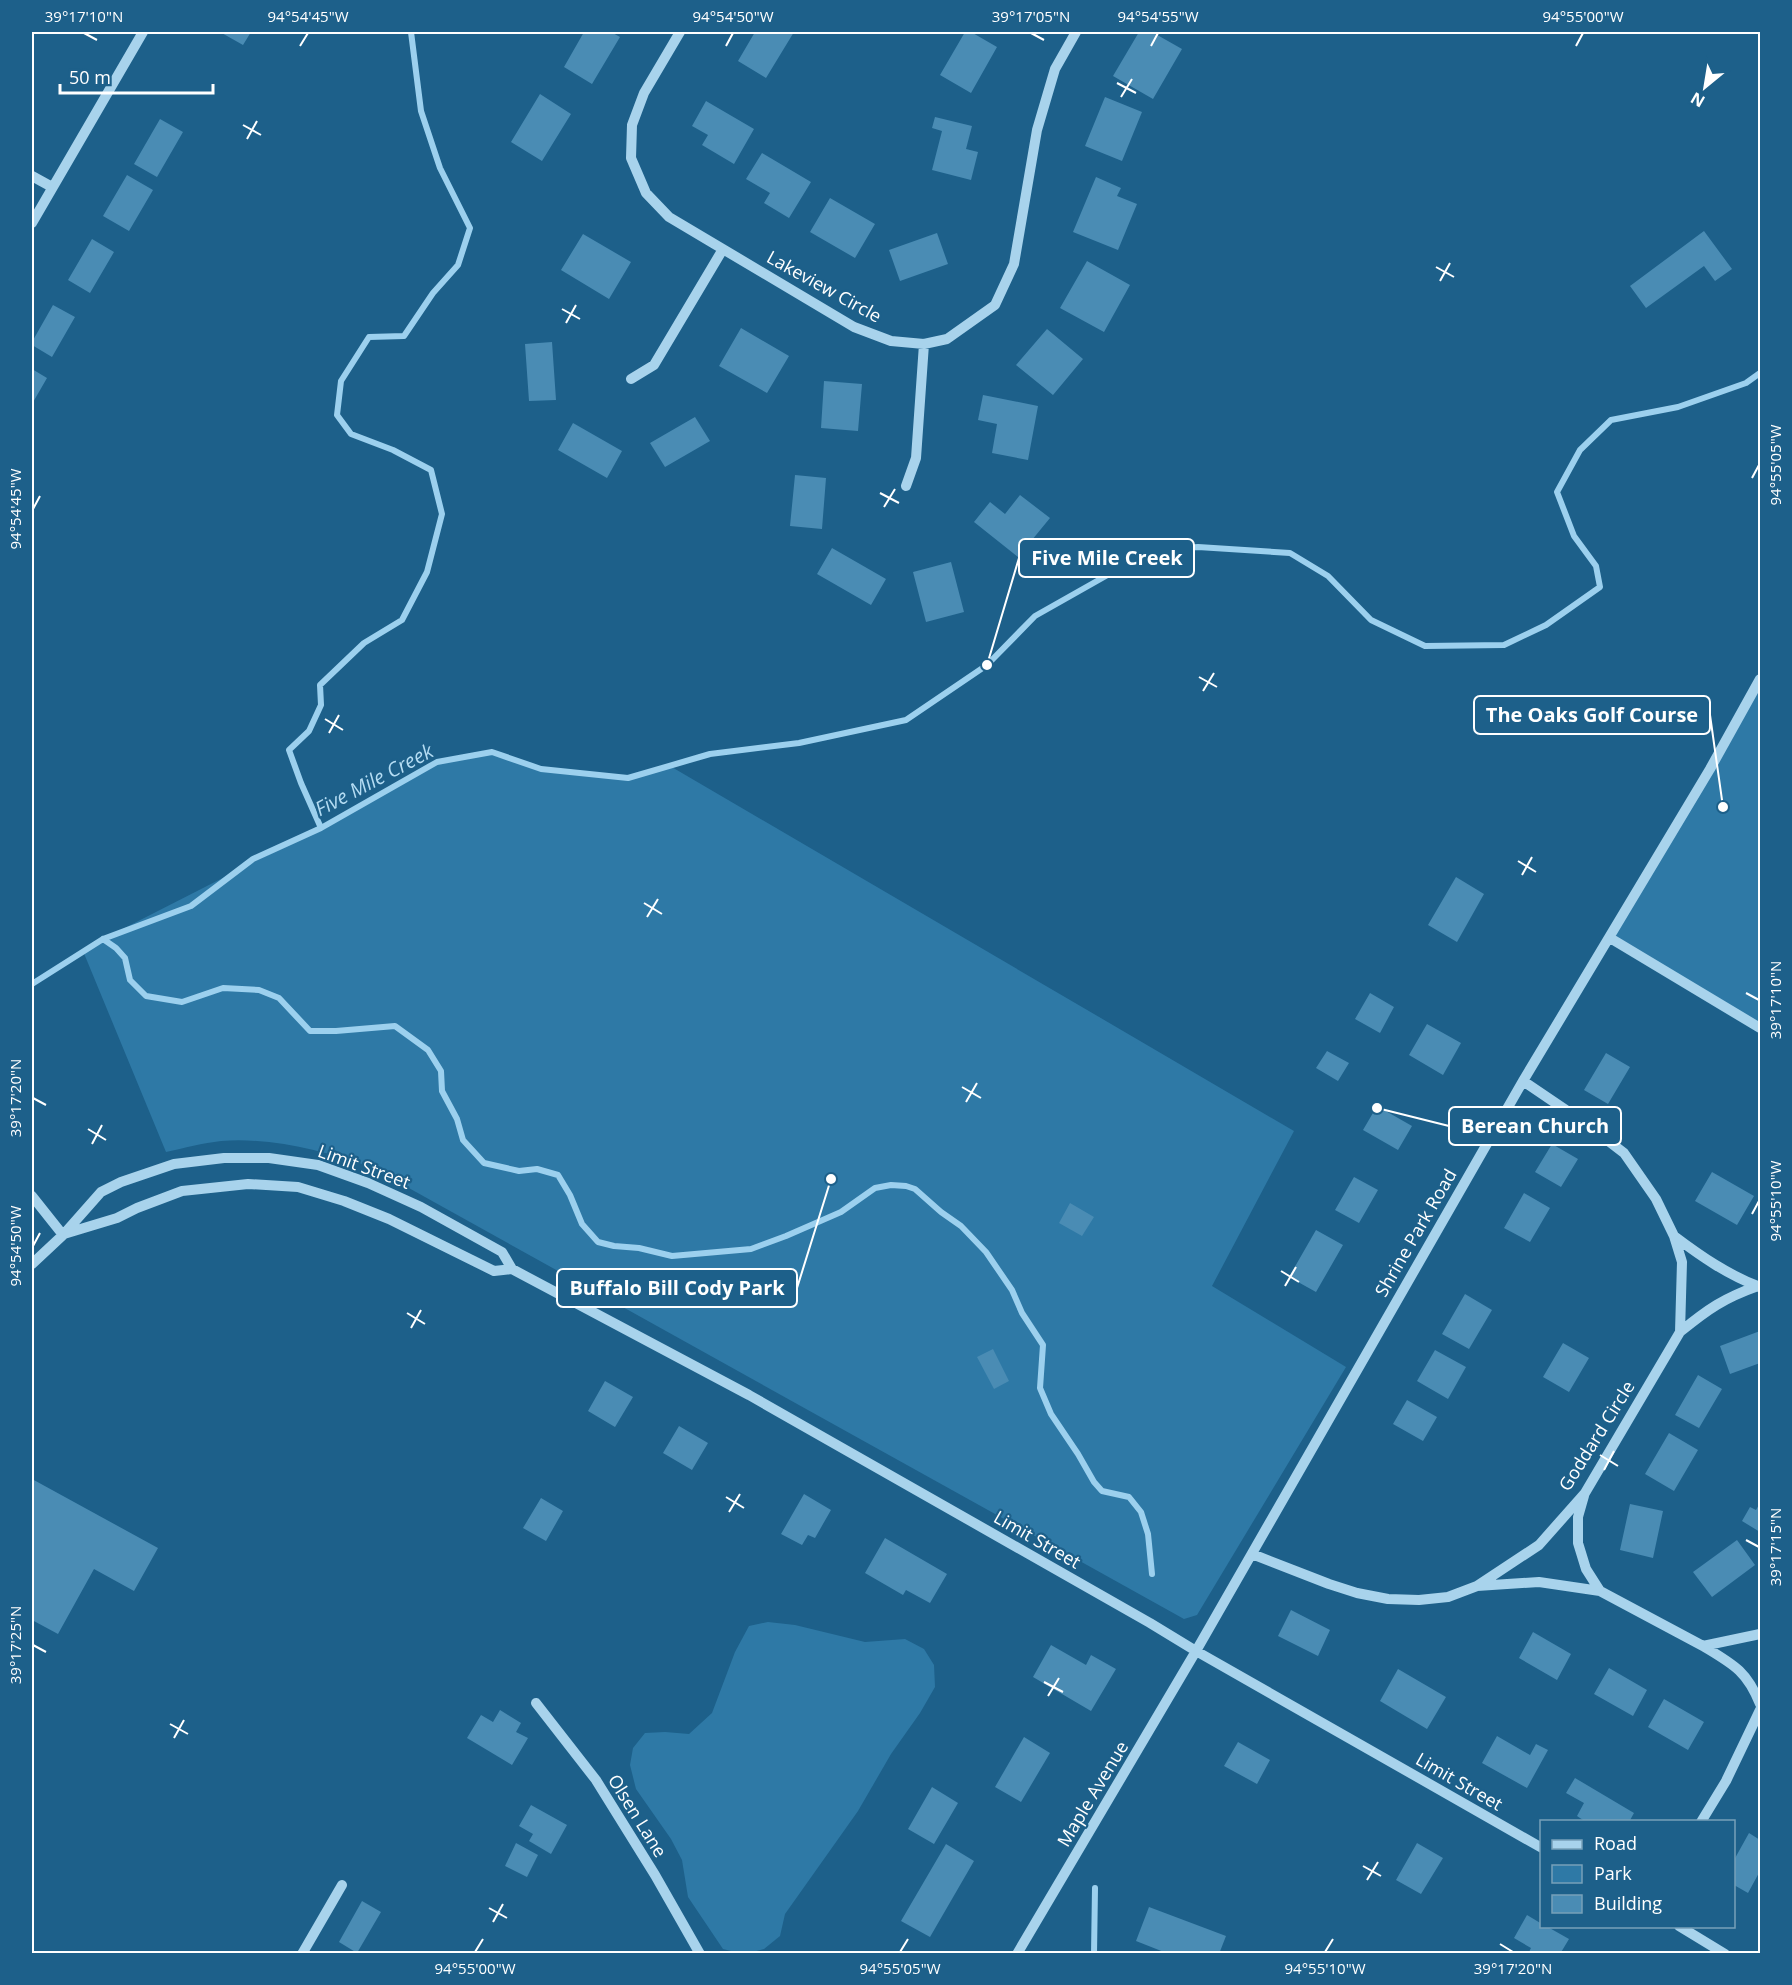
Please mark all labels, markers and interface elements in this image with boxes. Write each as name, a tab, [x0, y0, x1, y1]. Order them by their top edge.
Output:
text: 39°17'10"N	[45, 6, 123, 26]
text: 94°54'45"W	[268, 6, 349, 26]
text: 94°54'50"W	[693, 6, 774, 26]
text: 39°17'05"N	[992, 6, 1070, 26]
text: 94°54'55"W	[1118, 6, 1199, 26]
text: 94°55'00"W	[1543, 6, 1624, 26]
scale bar	[60, 57, 213, 95]
north arrow	[1675, 57, 1735, 117]
text: 50 m	[69, 65, 111, 89]
text: N	[1686, 87, 1709, 113]
street label: Lakeview Circle	[763, 245, 886, 328]
text: 94°55'05"W	[1765, 424, 1785, 506]
text: 94°54'45"W	[5, 468, 25, 550]
callout: Five Mile Creek	[1019, 539, 1194, 577]
text: Five Mile Creek	[1031, 544, 1183, 571]
callout: The Oaks Golf Course	[1474, 696, 1710, 734]
text: The Oaks Golf Course	[1486, 701, 1698, 728]
water label: Five Mile Creek	[310, 736, 439, 822]
text: 39°17'10"N	[1765, 961, 1785, 1039]
text: 39°17'20"N	[5, 1059, 25, 1137]
callout: Berean Church	[1449, 1107, 1621, 1145]
text: Berean Church	[1461, 1112, 1609, 1139]
street label: Limit Street	[315, 1138, 414, 1194]
text: 94°55'10"W	[1765, 1160, 1785, 1242]
street label: Shrine Park Road	[1369, 1164, 1462, 1301]
text: 94°54'50"W	[5, 1205, 25, 1287]
callout: Buffalo Bill Cody Park	[557, 1269, 797, 1307]
text: Buffalo Bill Cody Park	[569, 1274, 785, 1301]
street label: Goddard Circle	[1553, 1376, 1640, 1495]
street label: Limit Street	[990, 1505, 1085, 1574]
text: 39°17'15"N	[1765, 1508, 1785, 1586]
text: 39°17'25"N	[5, 1606, 25, 1684]
street label: Maple Avenue	[1051, 1736, 1133, 1851]
street label: Limit Street	[1412, 1747, 1507, 1816]
street label: Olsen Lane	[603, 1769, 673, 1861]
legend	[1540, 1820, 1735, 1928]
text: Road	[1594, 1831, 1637, 1855]
text: Park	[1594, 1861, 1632, 1885]
text: Building	[1594, 1891, 1662, 1915]
text: 94°55'00"W	[435, 1958, 516, 1978]
text: 94°55'05"W	[860, 1958, 941, 1978]
text: 94°55'10"W	[1285, 1958, 1366, 1978]
text: 39°17'20"N	[1474, 1958, 1552, 1978]

